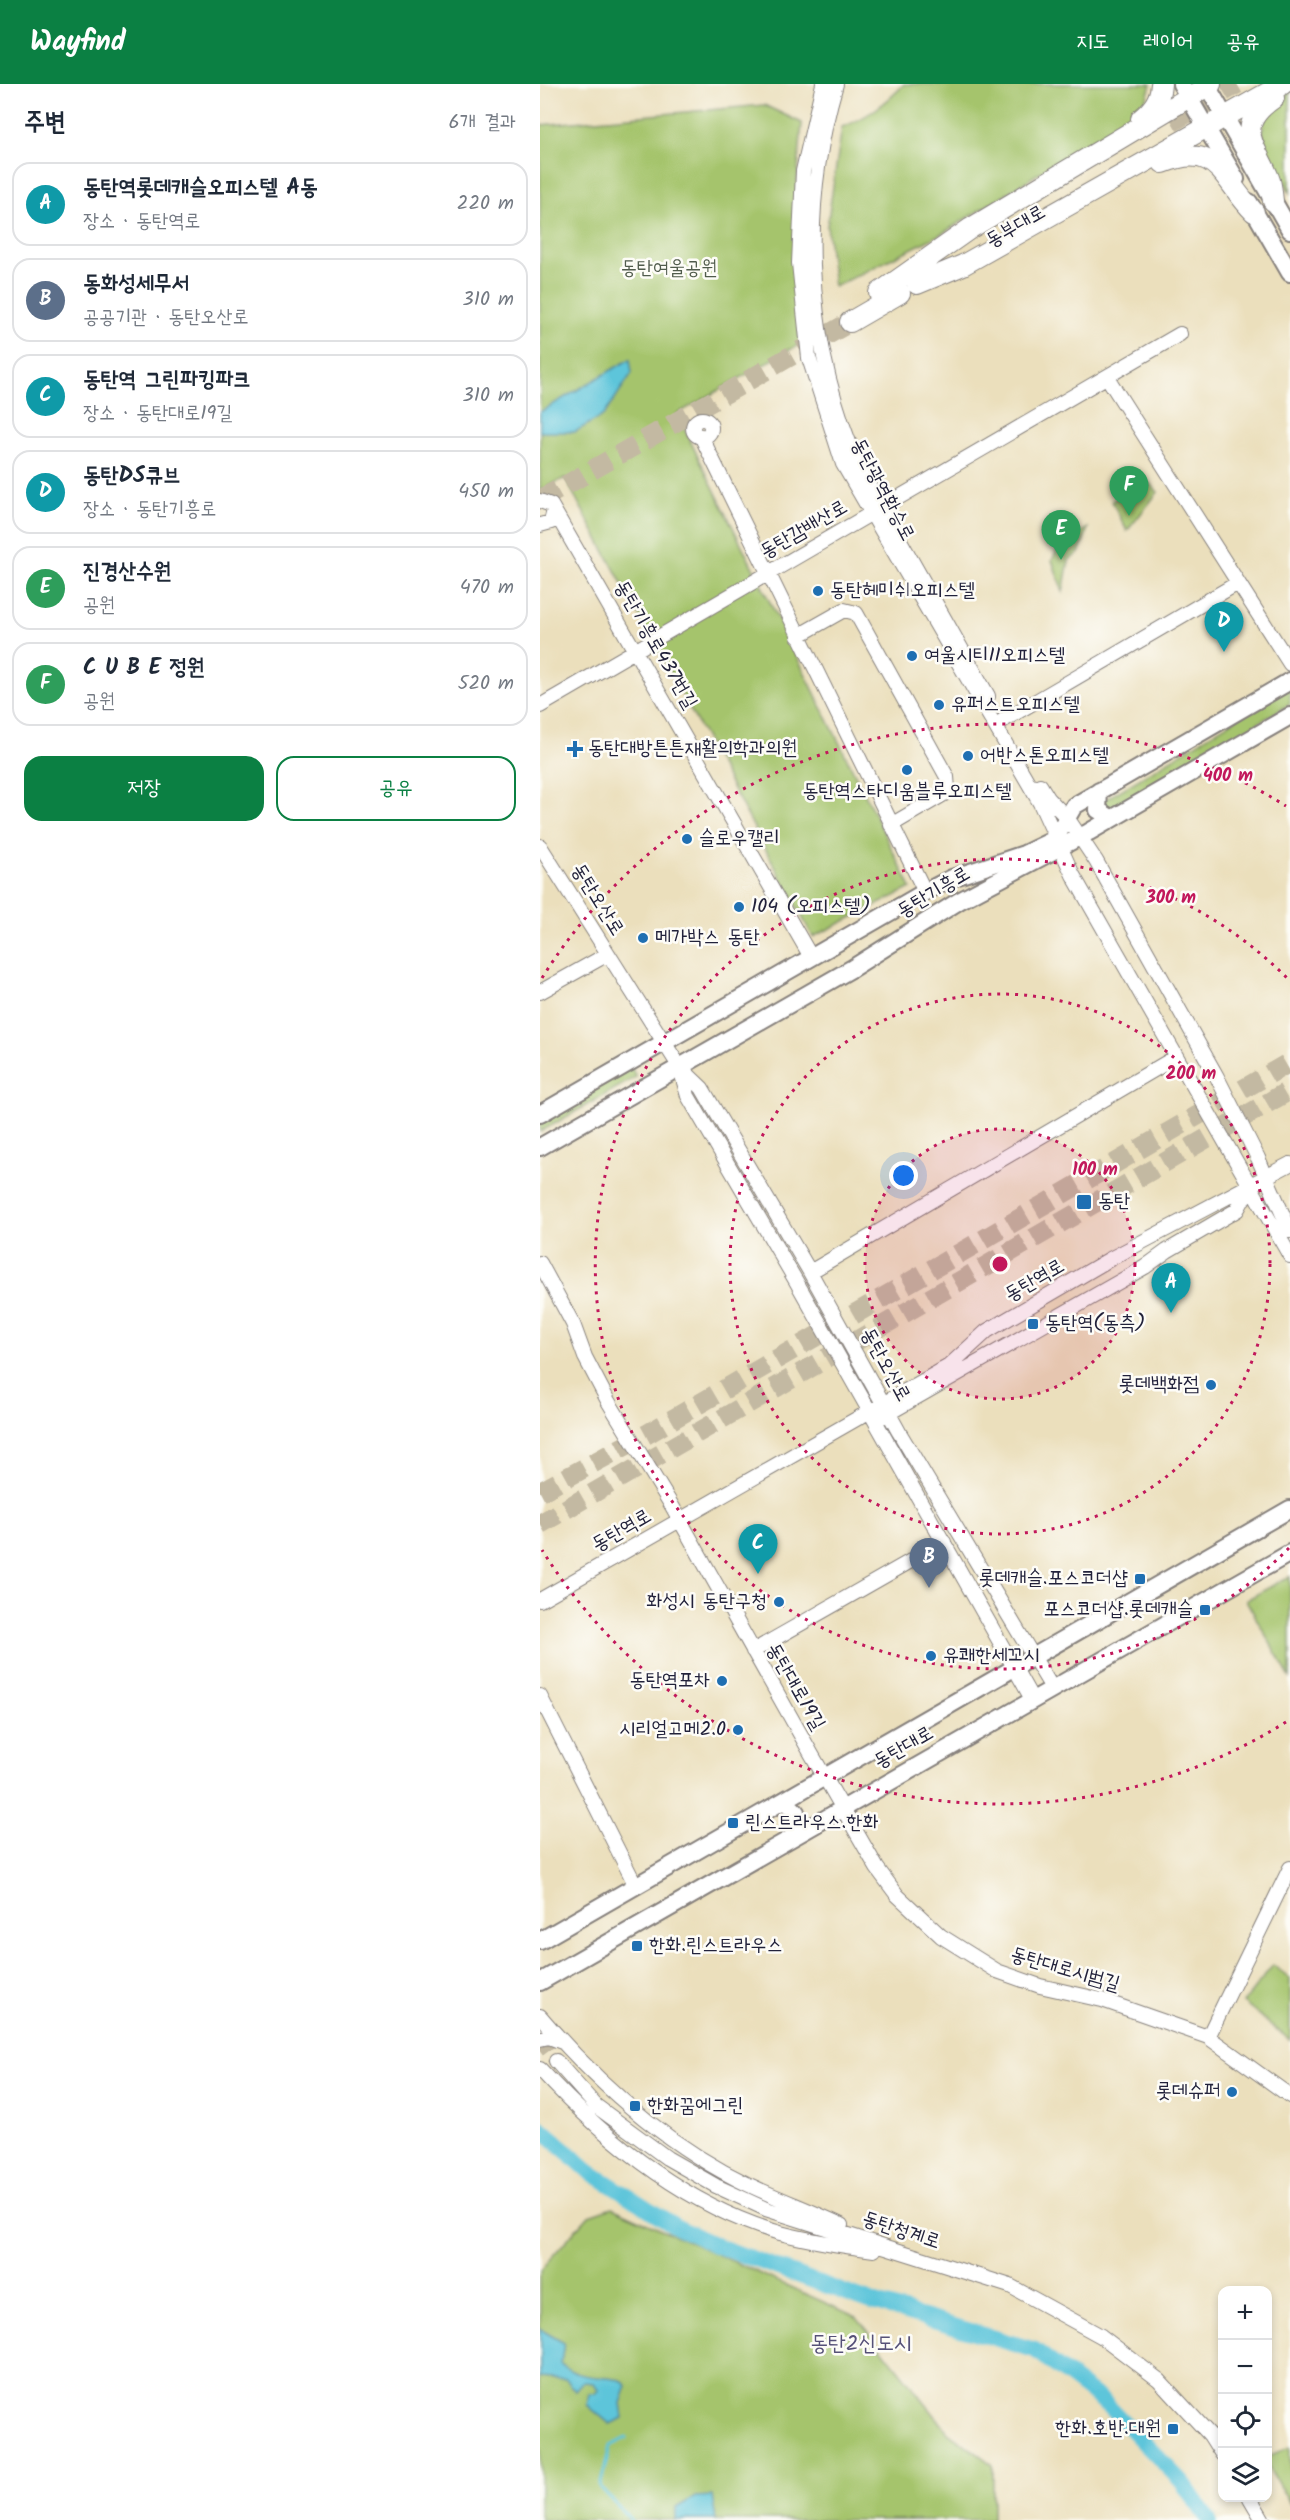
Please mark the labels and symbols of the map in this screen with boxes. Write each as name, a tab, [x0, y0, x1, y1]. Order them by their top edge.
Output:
street label: 동부대로	[980, 197, 1052, 257]
park label: 동탄여울공원	[621, 253, 717, 285]
street label: 동탄광역환승로	[841, 433, 923, 547]
pin: F	[1110, 466, 1148, 516]
street label: 동탄감배산로	[754, 492, 854, 568]
pin: E	[1042, 510, 1080, 560]
street label: 동탄기흥로437번길	[605, 575, 705, 715]
place label: 동탄헤미쉬오피스텔	[830, 575, 975, 607]
marker: 동탄헤미쉬오피스텔	[811, 584, 825, 598]
pin: D	[1204, 602, 1244, 652]
place label: 여울시티II오피스텔	[924, 640, 1065, 672]
marker: 여울시티II오피스텔	[905, 649, 919, 663]
place label: 유퍼스트오피스텔	[951, 689, 1080, 721]
marker: 유퍼스트오피스텔	[932, 698, 946, 712]
place label: 동탄대방튼튼재활의학과의원	[588, 733, 797, 765]
marker: 동탄대방튼튼재활의학과의원	[566, 740, 584, 758]
place label: 어반스톤오피스텔	[980, 740, 1109, 772]
marker: 어반스톤오피스텔	[961, 749, 975, 763]
text: 400 m	[1203, 762, 1253, 791]
marker: 동탄역스타디움블루오피스텔	[900, 763, 914, 777]
place label: 동탄역스타디움블루오피스텔	[802, 776, 1012, 808]
place label: 슬로우캘리	[699, 823, 779, 855]
marker: 슬로우캘리	[680, 832, 694, 846]
street label: 동탄오산로	[562, 857, 632, 943]
street label: 동탄기흥로	[891, 859, 977, 927]
text: 300 m	[1145, 884, 1196, 913]
place label: 104 (오피스텔)	[751, 891, 870, 923]
marker: 104 (오피스텔)	[732, 900, 746, 914]
place label: 메가박스 동탄	[655, 922, 760, 954]
marker: 메가박스 동탄	[636, 931, 650, 945]
text: 200 m	[1166, 1060, 1217, 1089]
text: 100 m	[1072, 1156, 1118, 1185]
your location	[889, 1161, 918, 1190]
place label: 동탄	[1098, 1186, 1130, 1218]
marker: 동탄	[1075, 1193, 1093, 1211]
street label: 동탄역로	[999, 1251, 1071, 1311]
centre of rings	[990, 1254, 1010, 1274]
pin: A	[1152, 1264, 1190, 1313]
place label: 동탄역(동측)	[1045, 1308, 1145, 1340]
marker: 동탄역(동측)	[1026, 1317, 1040, 1331]
street label: 동탄오산로	[852, 1322, 918, 1408]
place label: 롯데백화점	[1119, 1369, 1199, 1401]
marker: 롯데백화점	[1204, 1378, 1218, 1392]
street label: 동탄역로	[586, 1501, 658, 1561]
pin: C	[738, 1524, 778, 1574]
pin: B	[910, 1538, 948, 1588]
place label: 롯데캐슬.포스코더샵	[978, 1563, 1128, 1595]
marker: 롯데캐슬.포스코더샵	[1133, 1572, 1147, 1586]
place label: 화성시 동탄구청	[646, 1586, 767, 1618]
place label: 포스코더샵.롯데캐슬	[1043, 1594, 1193, 1626]
marker: 화성시 동탄구청	[772, 1595, 786, 1609]
marker: 포스코더샵.롯데캐슬	[1198, 1603, 1212, 1617]
street label: 동탄대로19길	[757, 1637, 833, 1737]
place label: 유쾌한세꼬시	[943, 1640, 1040, 1672]
marker: 유쾌한세꼬시	[924, 1649, 938, 1663]
place label: 동탄역포차	[630, 1665, 710, 1697]
marker: 동탄역포차	[715, 1674, 729, 1688]
place label: 시리얼고메2.0	[619, 1714, 726, 1746]
street label: 동탄대로	[868, 1718, 940, 1778]
marker: 시리얼고메2.0	[731, 1723, 745, 1737]
place label: 린스트라우스.한화	[745, 1807, 879, 1839]
marker: 린스트라우스.한화	[726, 1816, 740, 1830]
place label: 한화.린스트라우스	[649, 1930, 783, 1962]
marker: 한화.린스트라우스	[630, 1939, 644, 1953]
street label: 동탄대로시범길	[1006, 1939, 1124, 2001]
place label: 롯데슈퍼	[1156, 2076, 1220, 2108]
marker: 롯데슈퍼	[1225, 2085, 1239, 2099]
place label: 한화꿈에그린	[647, 2090, 744, 2122]
marker: 한화꿈에그린	[628, 2099, 642, 2113]
street label: 동탄청계로	[858, 2203, 944, 2259]
district label: 동탄2신도시	[810, 2327, 912, 2362]
place label: 한화.호반.대원	[1055, 2413, 1161, 2445]
marker: 한화.호반.대원	[1166, 2422, 1180, 2436]

